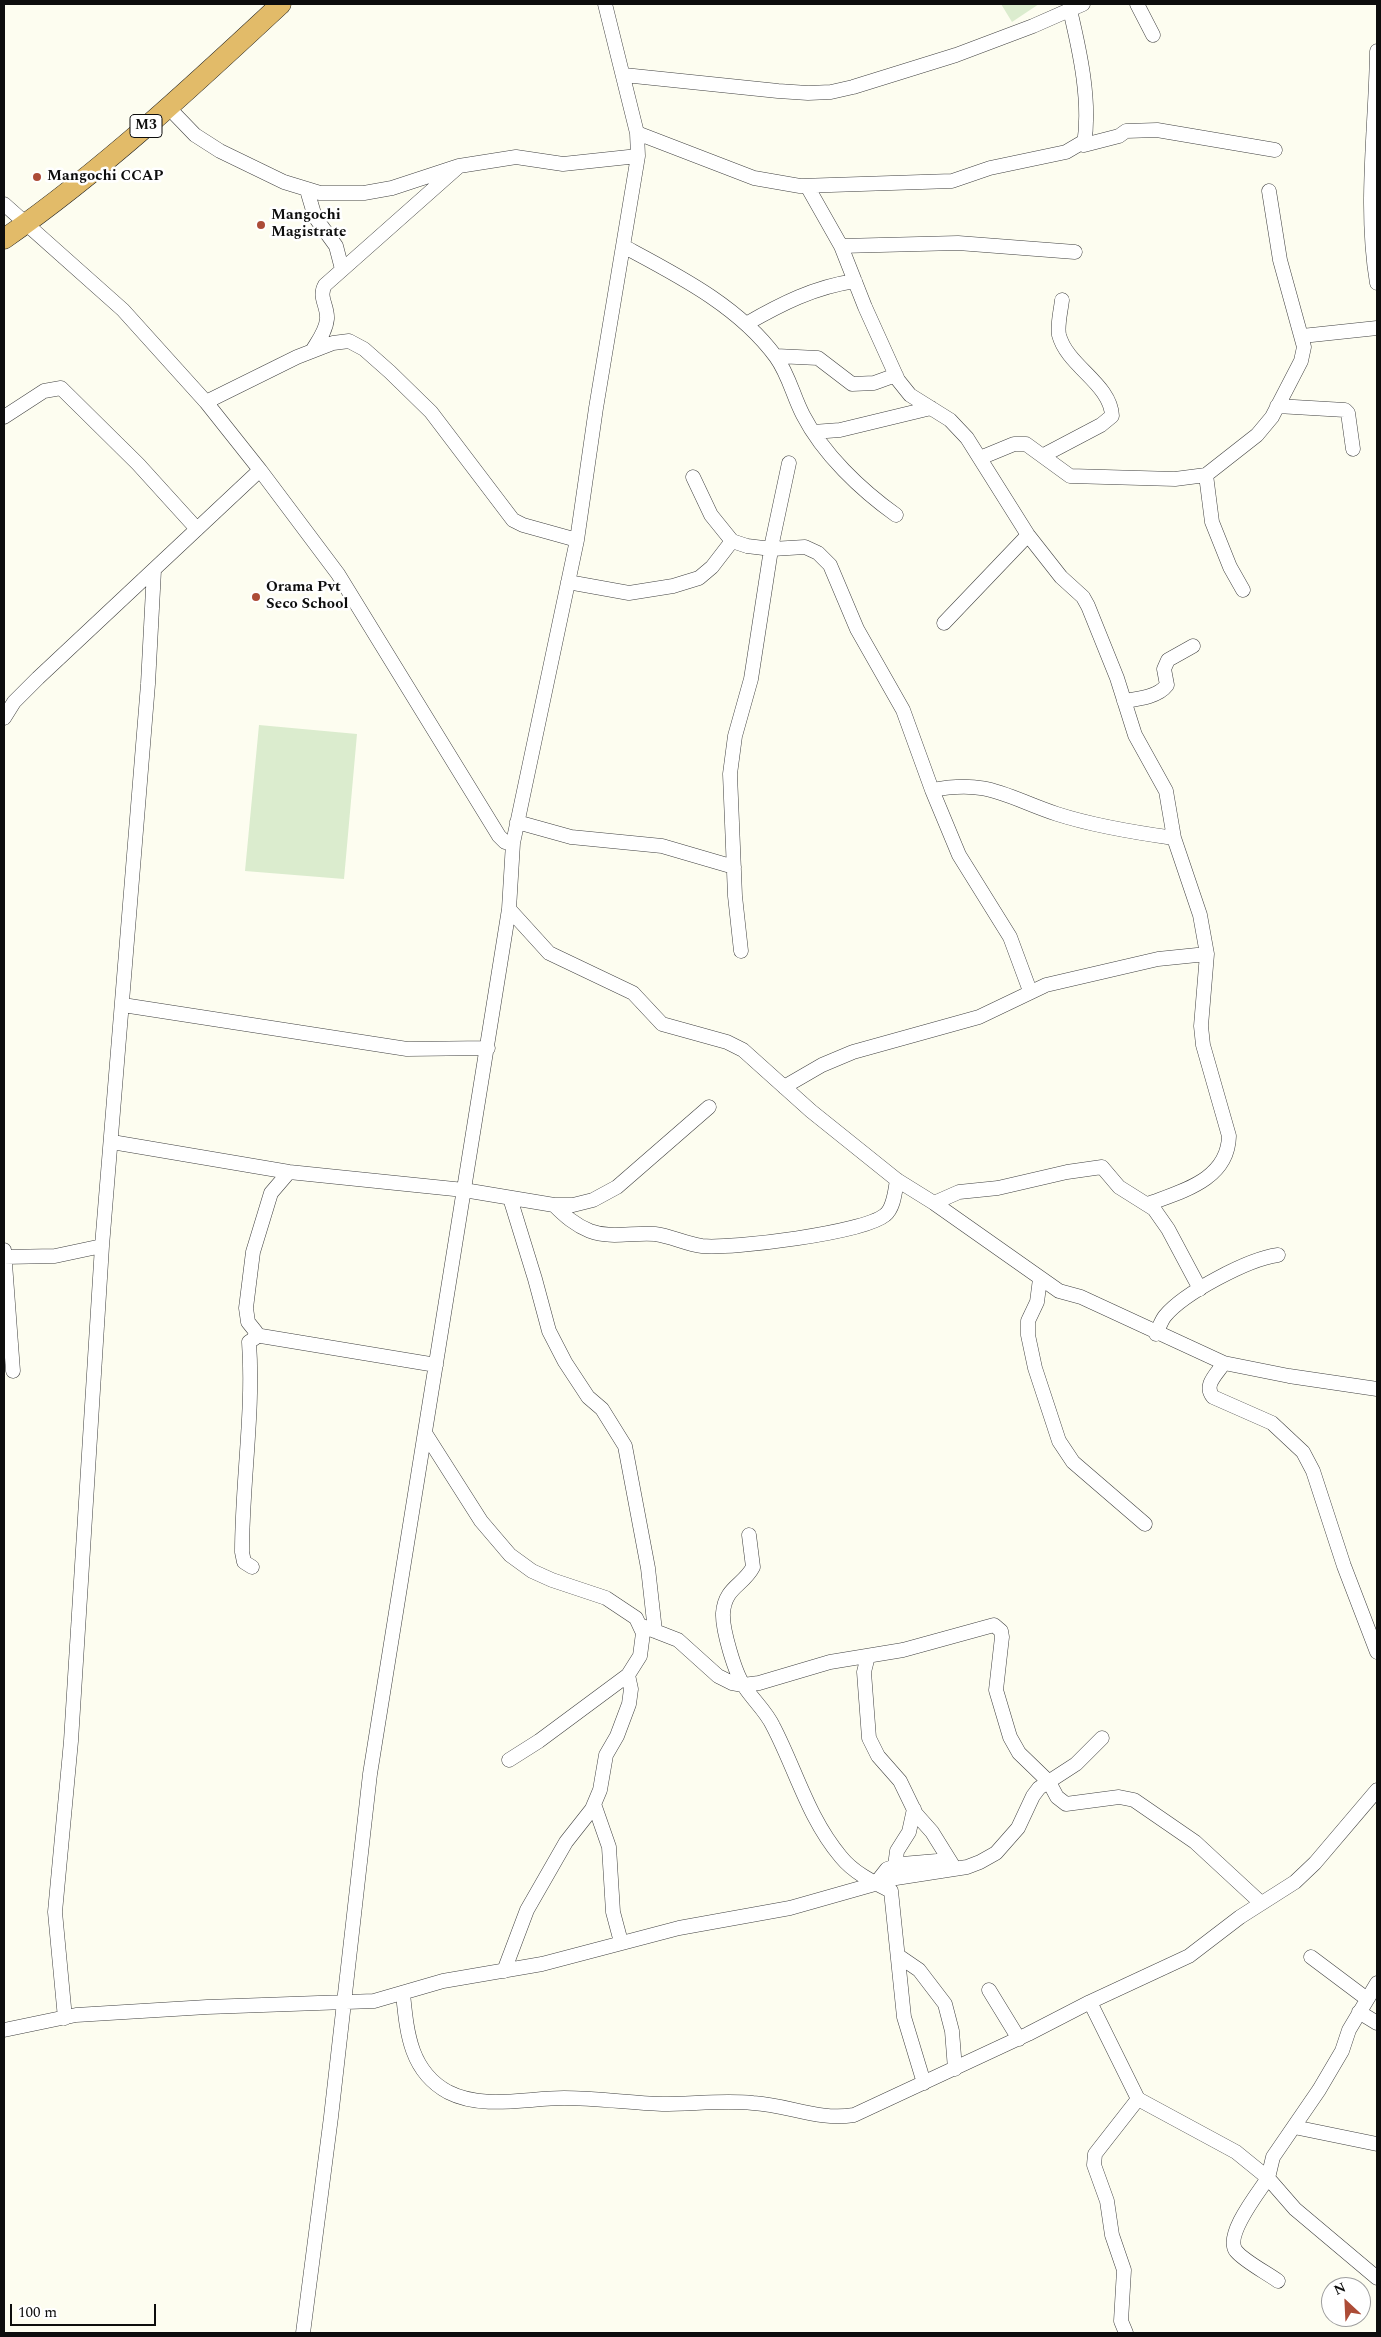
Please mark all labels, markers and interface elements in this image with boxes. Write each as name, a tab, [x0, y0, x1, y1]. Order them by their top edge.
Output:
road number: M3	[130, 114, 162, 138]
place label: Mangochi CCAP	[47, 168, 164, 186]
marker: Mangochi CCAP	[31, 171, 43, 183]
place label: Mangochi Magistrate	[271, 207, 346, 242]
marker: Mangochi Magistrate	[255, 219, 267, 231]
place label: Orama Pvt Seco School	[266, 579, 348, 614]
marker: Orama Pvt Seco School	[250, 591, 262, 603]
north arrow	[1321, 2277, 1371, 2327]
text: N	[1330, 2277, 1349, 2301]
scale bar	[12, 2294, 159, 2326]
text: 100 m	[18, 2301, 57, 2324]

